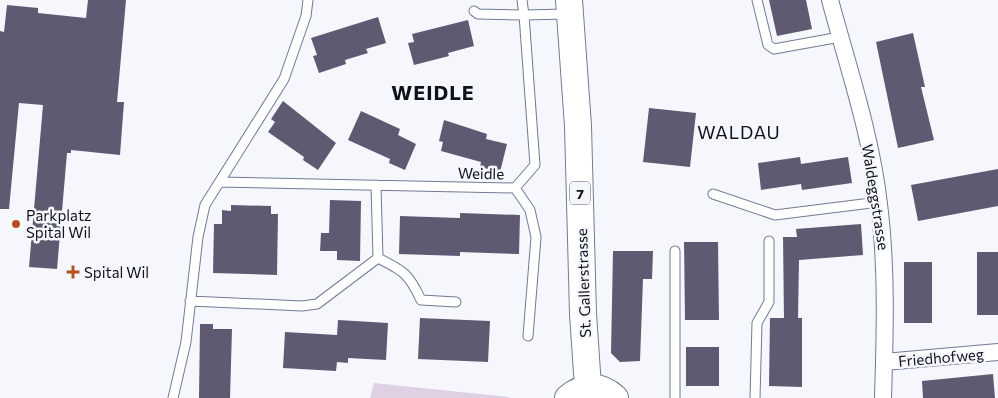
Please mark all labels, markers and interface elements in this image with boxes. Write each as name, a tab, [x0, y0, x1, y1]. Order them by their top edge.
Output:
district label: WEIDLE	[391, 80, 475, 104]
district label: WALDAU	[697, 121, 781, 143]
street label: Waldeggstrasse	[859, 143, 893, 251]
street label: Weidle	[458, 164, 504, 182]
road number: 7	[570, 182, 590, 204]
place label: Parkplatz Spital Wil	[26, 206, 92, 241]
marker: Parkplatz Spital Wil	[10, 218, 22, 230]
street label: St. Gallerstrasse	[572, 228, 594, 338]
place label: Spital Wil	[84, 263, 149, 281]
marker: Spital Wil	[66, 265, 80, 279]
street label: Friedhofweg	[897, 344, 985, 370]

